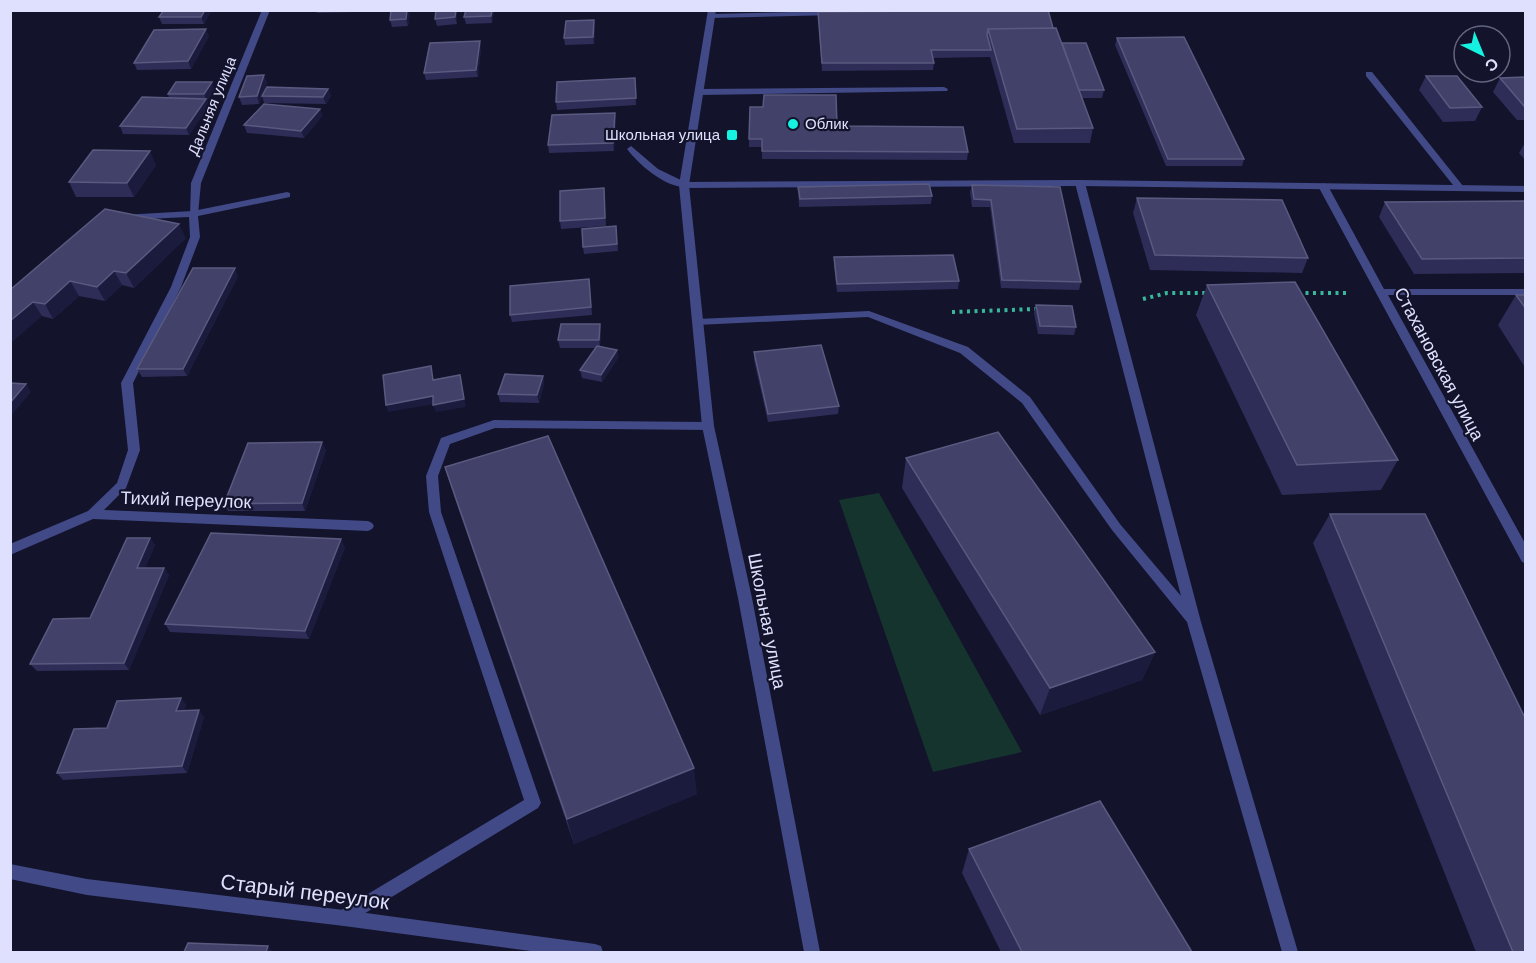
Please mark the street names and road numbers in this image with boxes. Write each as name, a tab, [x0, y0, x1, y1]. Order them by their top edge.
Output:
street label: Дальняя улица	[183, 53, 241, 158]
street label: Стахановская улица	[1388, 283, 1490, 446]
street label: Тихий переулок	[120, 486, 252, 514]
street label: Школьная улица	[742, 551, 792, 692]
street label: Старый переулок	[219, 868, 392, 916]

